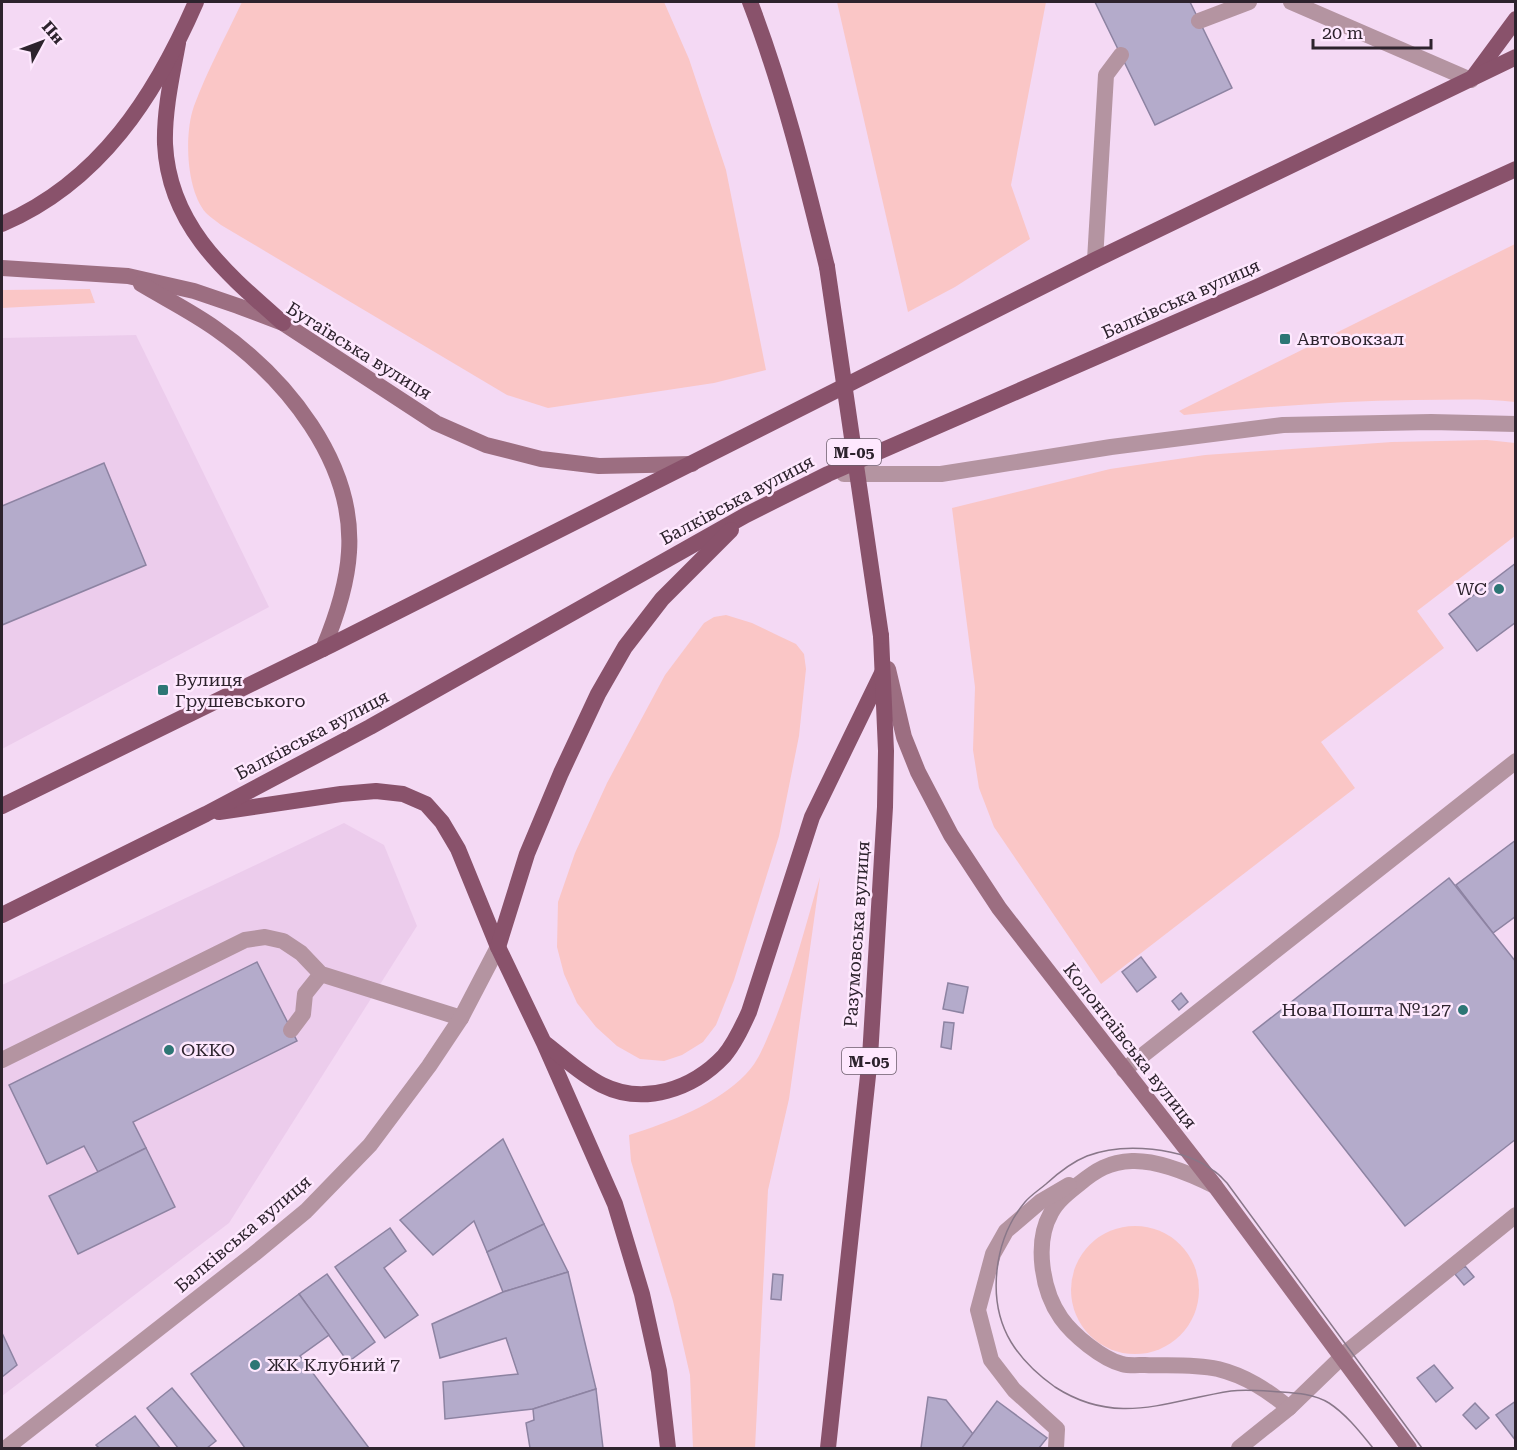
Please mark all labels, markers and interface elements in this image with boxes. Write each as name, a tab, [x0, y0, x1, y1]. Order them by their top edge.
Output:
north arrow	[12, 12, 72, 72]
scale bar	[1313, 12, 1432, 50]
text: Пн	[38, 17, 68, 48]
text: 20 m	[1322, 22, 1363, 43]
street label: Балківська вулиця	[1098, 254, 1263, 343]
street label: Бугаївська вулиця	[283, 297, 436, 404]
place label: Автовокзал	[1297, 328, 1404, 349]
marker: Автовокзал	[1278, 332, 1292, 346]
road number: М-05	[827, 439, 881, 465]
street label: Балківська вулиця	[656, 450, 817, 549]
place label: WC	[1456, 578, 1487, 599]
marker: WC	[1492, 582, 1506, 596]
place label: Вулиця Грушевського	[175, 669, 306, 711]
marker: Вулиця Грушевського	[156, 683, 170, 697]
street label: Балківська вулиця	[231, 685, 392, 784]
street label: Разумовська вулиця	[840, 840, 873, 1028]
street label: Колонтаївська вулиця	[1059, 959, 1201, 1132]
place label: Нова Пошта №127	[1281, 999, 1451, 1020]
marker: Нова Пошта №127	[1456, 1003, 1470, 1017]
place label: ОККО	[181, 1039, 235, 1060]
marker: ОККО	[162, 1043, 176, 1057]
road number: М-05	[842, 1048, 896, 1074]
street label: Балківська вулиця	[170, 1171, 315, 1297]
place label: ЖК Клубний 7	[267, 1354, 400, 1375]
marker: ЖК Клубний 7	[248, 1358, 262, 1372]

